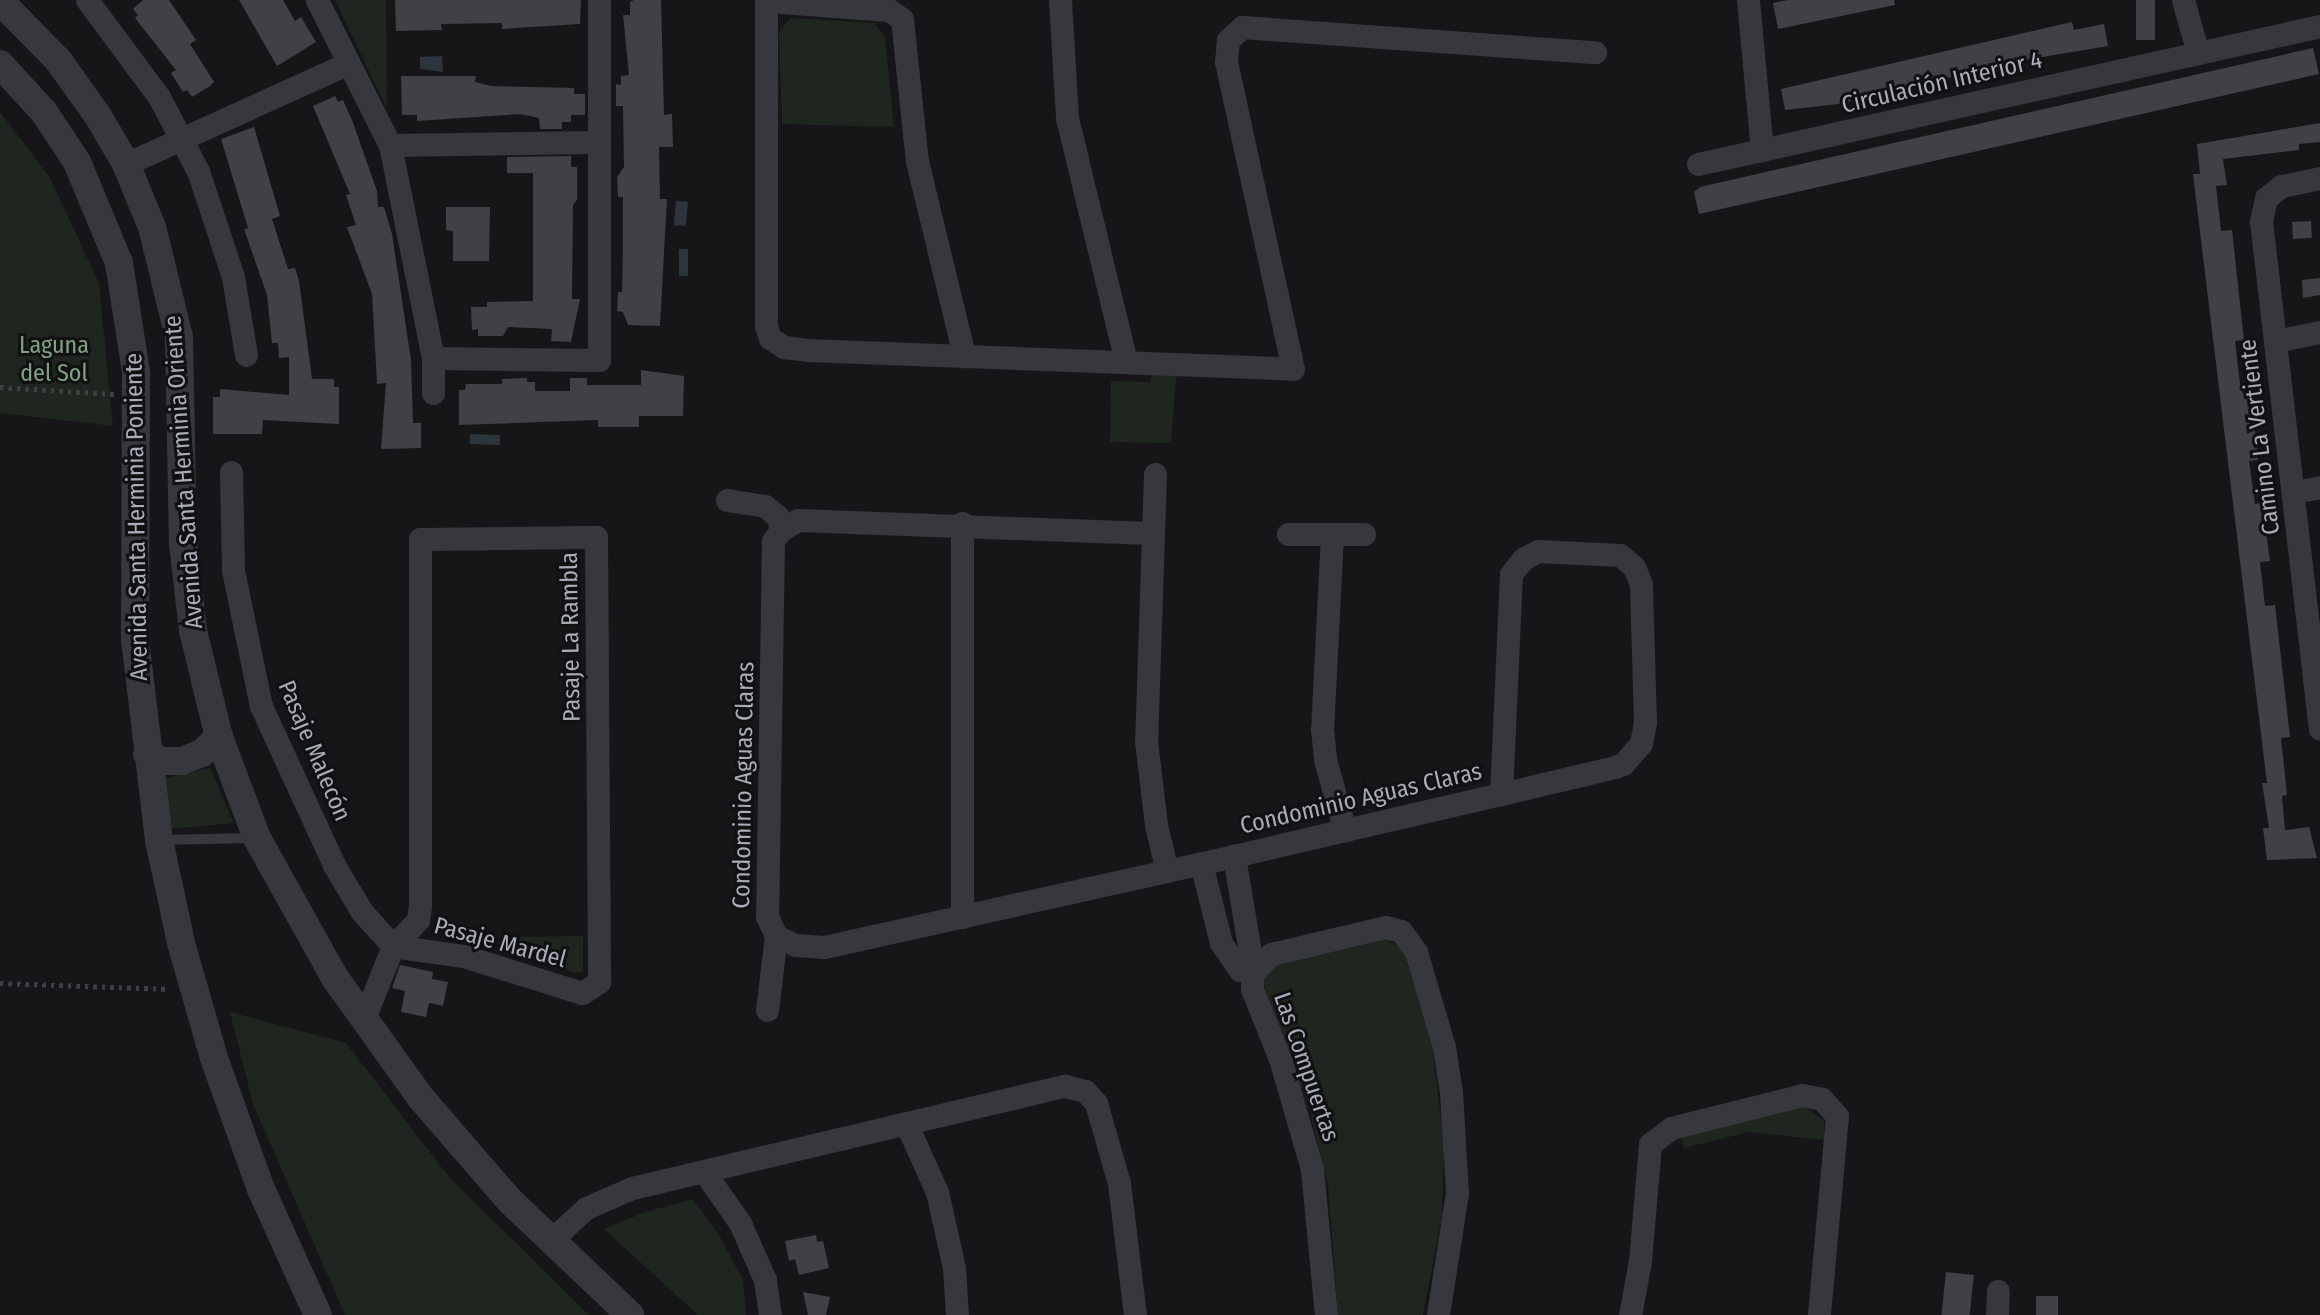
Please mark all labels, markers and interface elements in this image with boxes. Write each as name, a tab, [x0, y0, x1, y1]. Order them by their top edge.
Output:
street label: Circulación Interior 4	[1839, 46, 2045, 120]
street label: Avenida Santa Herminia Oriente	[159, 314, 209, 630]
park label: Laguna del Sol	[19, 332, 89, 388]
street label: Camino La Vertiente	[2234, 338, 2286, 536]
street label: Avenida Santa Herminia Poniente	[120, 353, 154, 681]
street label: Pasaje La Rambla	[555, 552, 587, 722]
street label: Condominio Aguas Claras	[727, 661, 761, 909]
street label: Pasaje Malecón	[271, 676, 357, 826]
street label: Condominio Aguas Claras	[1237, 757, 1485, 841]
street label: Pasaje Mardel	[431, 912, 569, 974]
street label: Las Compuertas	[1267, 989, 1345, 1145]

